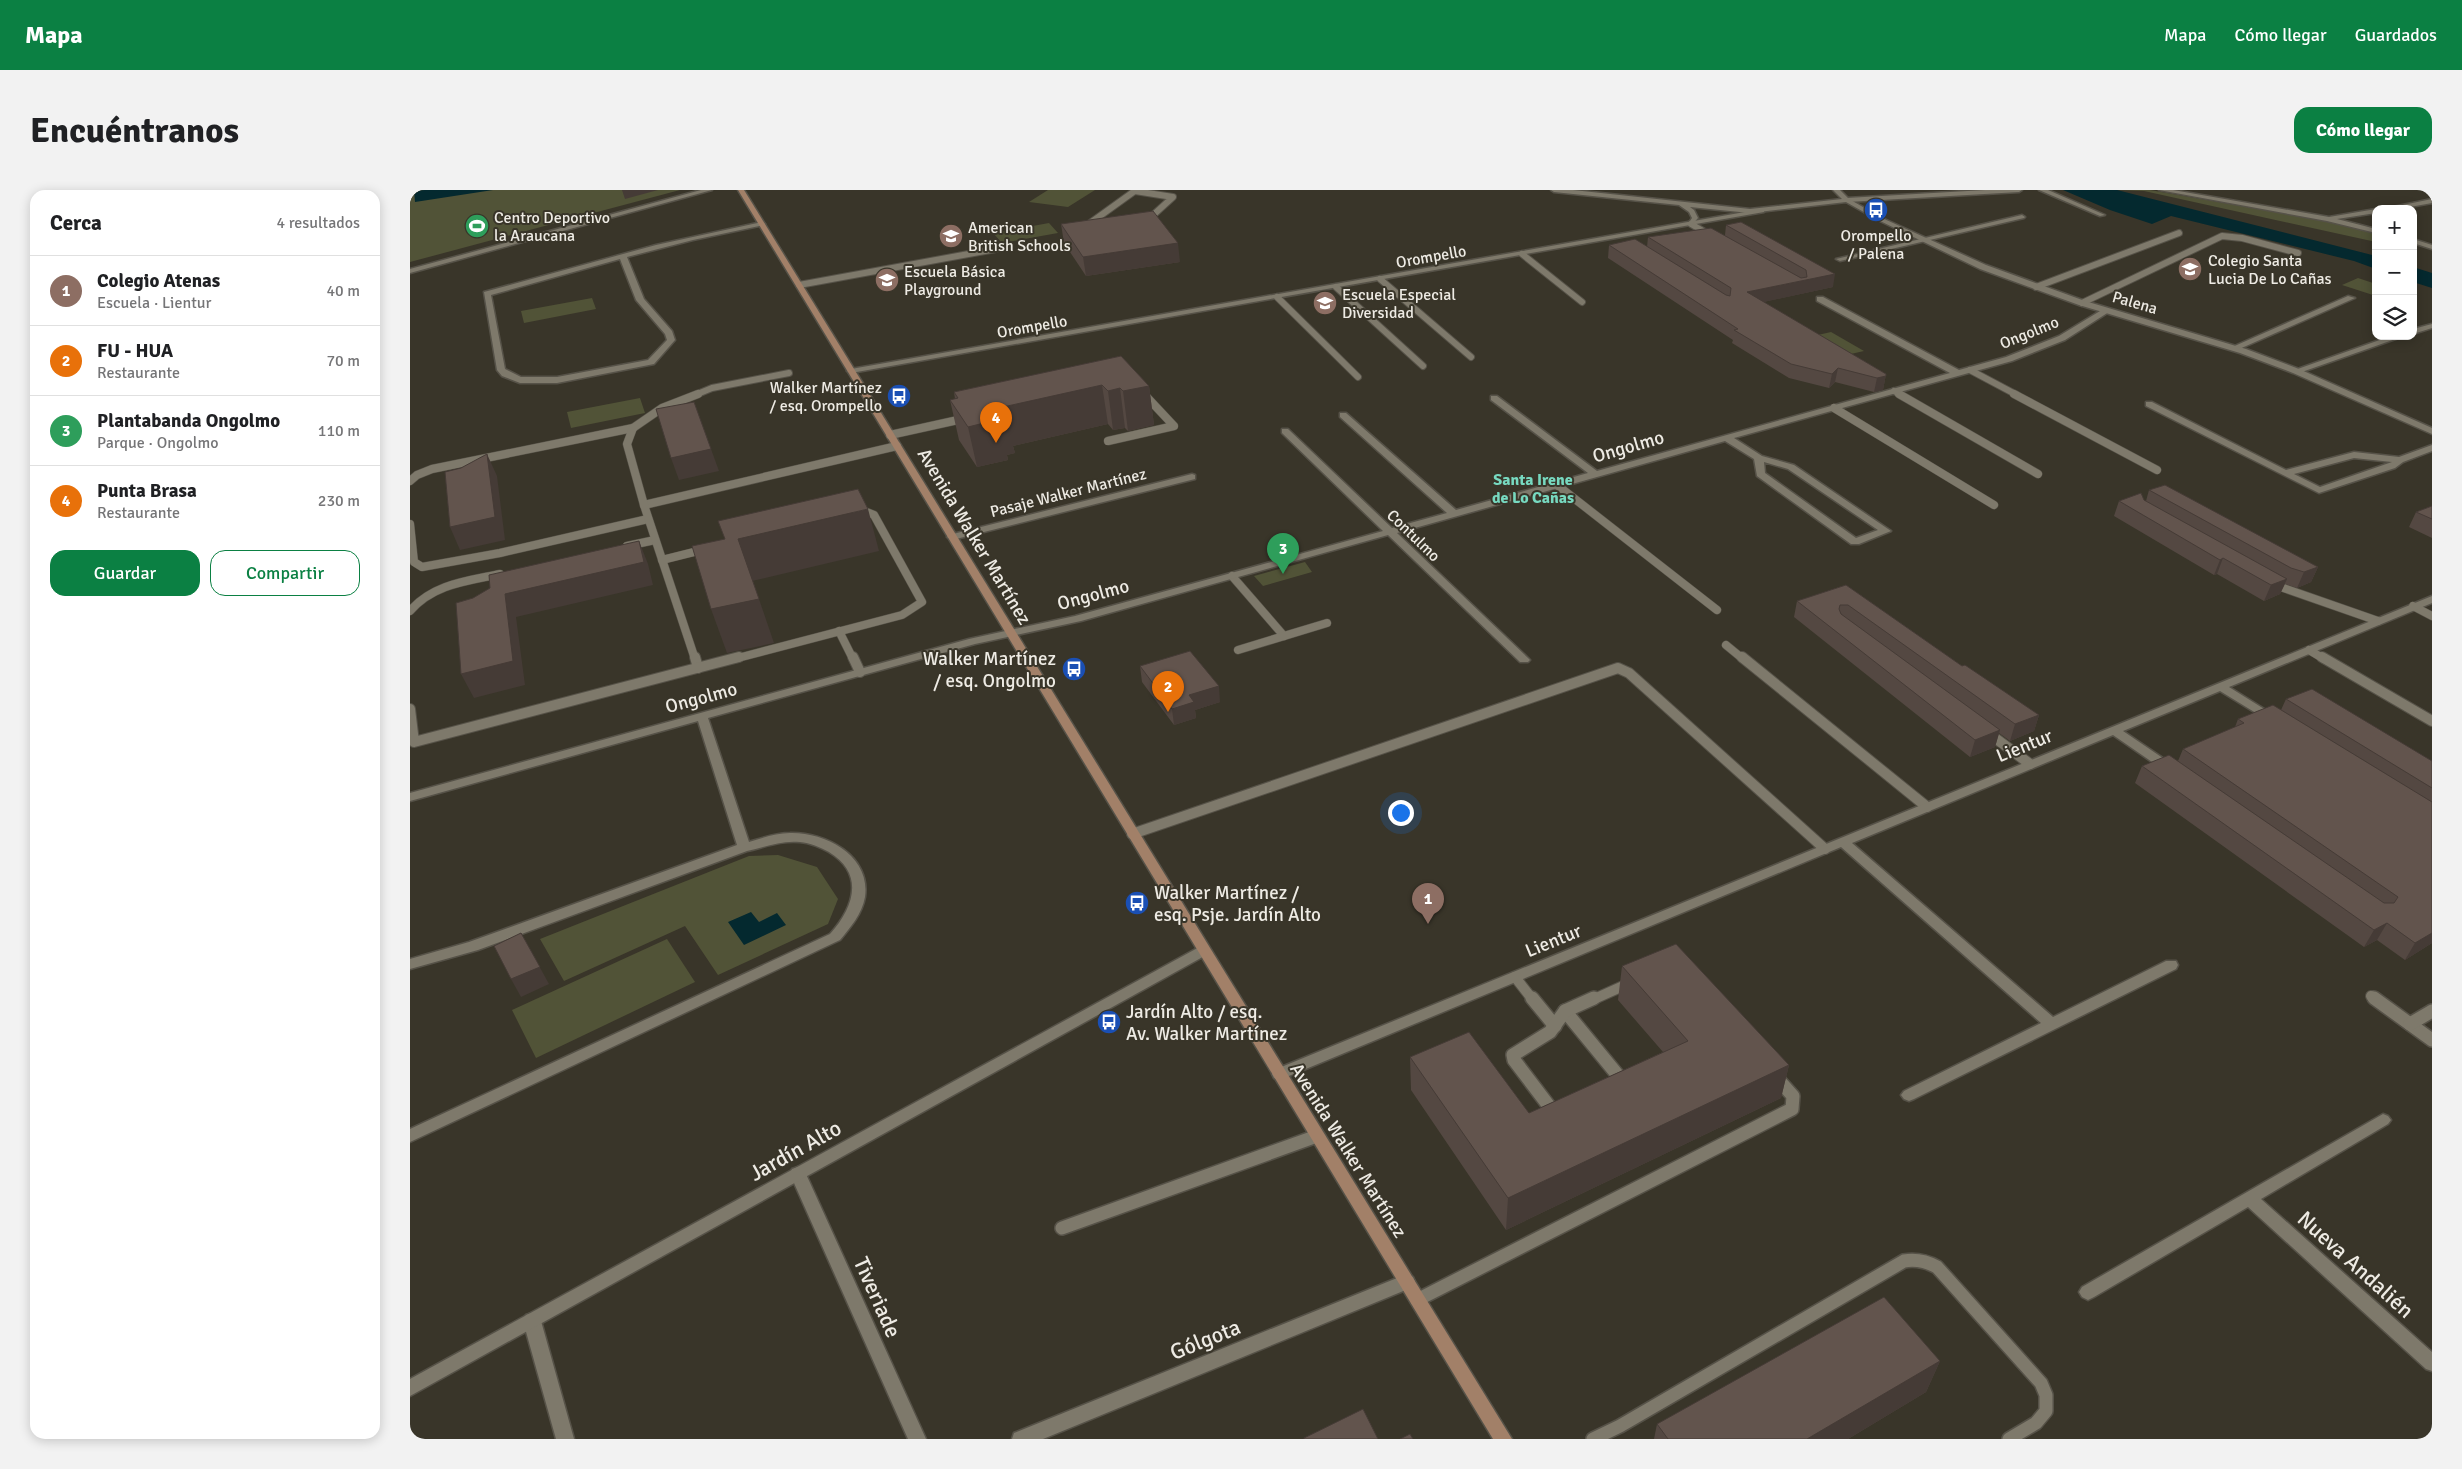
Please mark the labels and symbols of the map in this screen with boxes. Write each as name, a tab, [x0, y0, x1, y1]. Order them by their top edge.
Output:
bus stop icon: Orompello / Palena	[1863, 197, 1889, 223]
place label: Centro Deportivo la Araucana	[494, 208, 610, 246]
sports icon: Centro Deportivo la Araucana	[464, 213, 490, 239]
place label: American British Schools	[968, 218, 1071, 256]
school or university icon: American British Schools	[938, 223, 964, 249]
place label: Orompello / Palena	[1840, 226, 1912, 264]
street label: Orompello	[1394, 241, 1468, 273]
place label: Colegio Santa Lucia De Lo Cañas	[2208, 251, 2332, 289]
school or university icon: Colegio Santa Lucia De Lo Cañas	[2177, 256, 2203, 282]
place label: Escuela Básica Playground	[904, 262, 1006, 300]
school or university icon: Escuela Básica Playground	[874, 267, 900, 293]
place label: Escuela Especial Diversidad	[1342, 285, 1456, 323]
street label: Palena	[2110, 287, 2160, 319]
school or university icon: Escuela Especial Diversidad	[1312, 290, 1338, 316]
street label: Orompello	[995, 311, 1069, 343]
street label: Ongolmo	[1997, 312, 2062, 354]
place label: Walker Martínez / esq. Orompello	[769, 378, 882, 416]
bus stop icon: Walker Martínez / esq. Orompello	[886, 383, 912, 409]
pin: 4	[980, 402, 1012, 443]
street label: Ongolmo	[1590, 425, 1667, 469]
street label: Avenida Walker Martínez	[912, 444, 1036, 629]
street label: Pasaje Walker Martínez	[988, 464, 1148, 522]
district label: Santa Irene de Lo Cañas	[1492, 470, 1574, 508]
street label: Contulmo	[1382, 505, 1444, 566]
pin: 3	[1267, 533, 1299, 574]
street label: Ongolmo	[1055, 574, 1132, 616]
place label: Walker Martínez / esq. Ongolmo	[923, 647, 1056, 693]
bus stop icon: Walker Martínez / esq. Ongolmo	[1061, 656, 1087, 682]
pin: 2	[1152, 671, 1184, 712]
street label: Ongolmo	[663, 677, 740, 719]
street label: Lientur	[1993, 724, 2056, 768]
your location	[1388, 800, 1414, 826]
place label: Walker Martínez / esq. Psje. Jardín Alto	[1154, 881, 1321, 927]
pin: 1	[1412, 883, 1444, 924]
bus stop icon: Walker Martínez / esq. Psje. Jardín Alto	[1124, 890, 1150, 916]
street label: Lientur	[1522, 919, 1585, 963]
place label: Jardín Alto / esq. Av. Walker Martínez	[1126, 1000, 1287, 1046]
bus stop icon: Jardín Alto / esq. Av. Walker Martínez	[1096, 1009, 1122, 1035]
street label: Avenida Walker Martínez	[1285, 1059, 1412, 1242]
street label: Jardín Alto	[745, 1114, 846, 1187]
street label: Nueva Andalién	[2292, 1205, 2419, 1324]
street label: Tiveriade	[848, 1253, 907, 1342]
street label: Gólgota	[1166, 1313, 1244, 1366]

